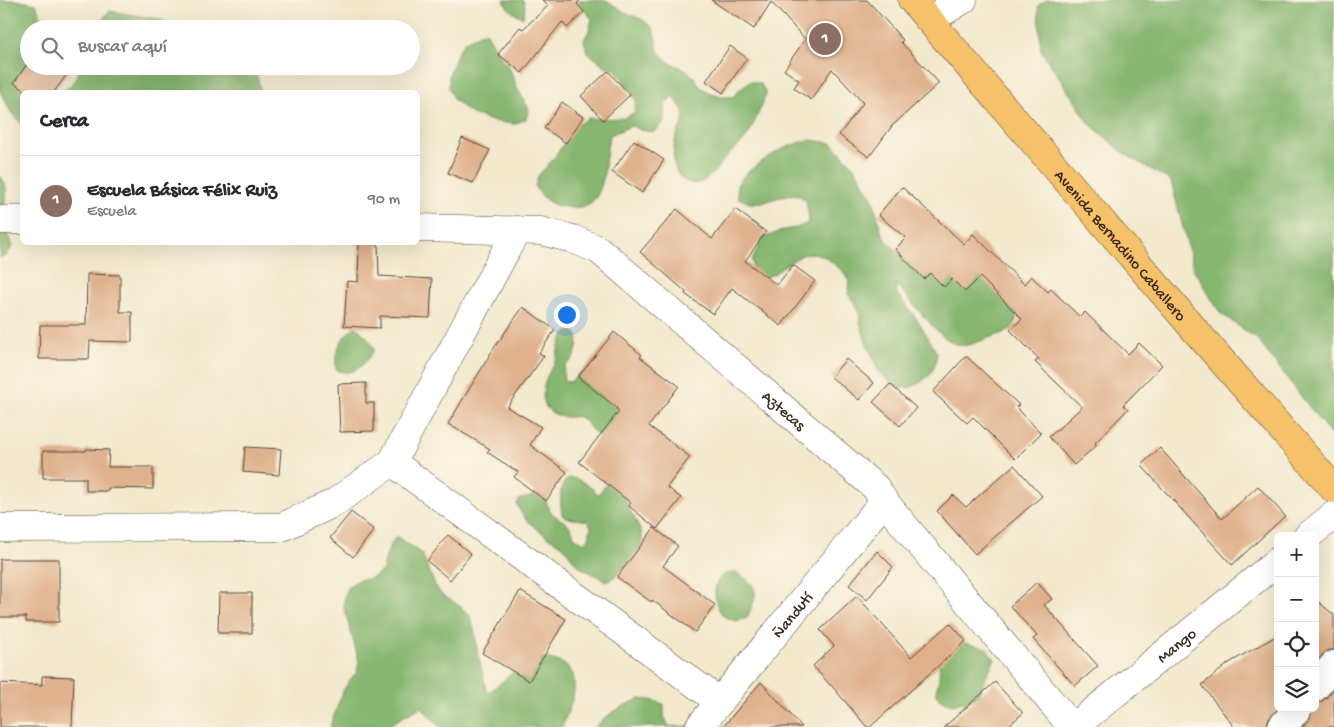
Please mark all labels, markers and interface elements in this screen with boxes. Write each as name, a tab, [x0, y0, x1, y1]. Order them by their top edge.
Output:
search box	[20, 20, 420, 75]
pin: 1	[809, 20, 841, 58]
icon: search	[38, 34, 66, 62]
text: Buscar aquí	[78, 36, 167, 59]
text: Cerca	[40, 110, 88, 135]
street label: Avenida Bernadino Caballero	[1049, 167, 1189, 326]
text: Escuela Básica Félix Ruiz	[87, 180, 277, 203]
text: 1	[53, 191, 59, 210]
text: 90 m	[368, 191, 400, 210]
text: Escuela	[87, 203, 136, 222]
your location	[554, 302, 580, 328]
street label: Aztecas	[757, 388, 809, 437]
map controls	[1274, 532, 1319, 712]
button: +	[1274, 532, 1319, 577]
button: −	[1274, 577, 1319, 622]
street label: Ñandutí	[769, 589, 819, 643]
button: locate	[1274, 622, 1319, 667]
street label: Mango	[1154, 625, 1201, 669]
button: layers	[1274, 667, 1319, 712]

